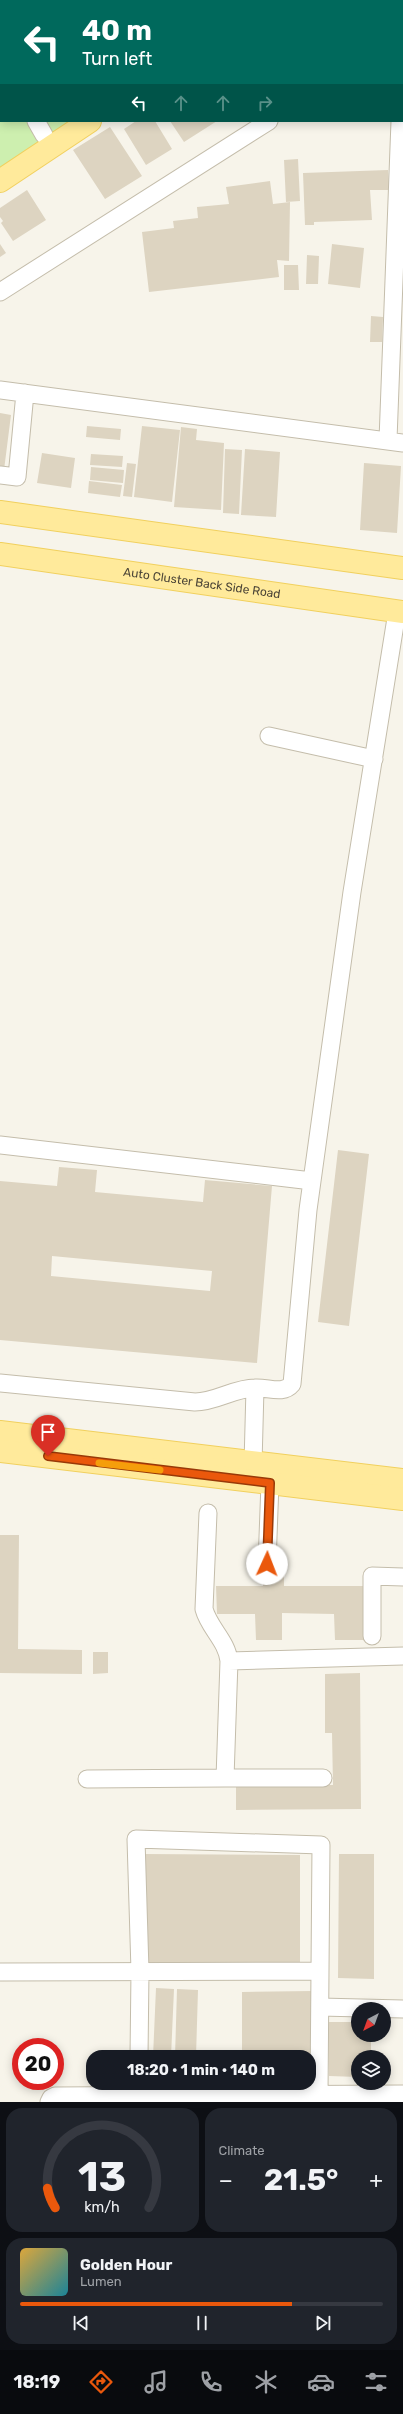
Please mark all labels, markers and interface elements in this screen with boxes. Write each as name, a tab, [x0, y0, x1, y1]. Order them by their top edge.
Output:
text: 40 m	[82, 14, 152, 47]
icon: left	[16, 16, 68, 68]
text: Turn left	[82, 48, 152, 70]
icon: left	[128, 92, 150, 114]
icon: ahead	[170, 92, 192, 114]
icon: ahead	[212, 92, 234, 114]
icon: right	[254, 92, 276, 114]
street label: Auto Cluster Back Side Road	[122, 565, 281, 601]
pin	[31, 1415, 65, 1456]
icon: arrive	[37, 1421, 59, 1443]
position arrow	[246, 1543, 288, 1585]
north arrow	[351, 2002, 391, 2042]
map controls	[351, 2002, 391, 2090]
speed limit sign: 20	[12, 2038, 64, 2090]
button: layers	[351, 2050, 391, 2090]
text: 18:20 · 1 min · 140 m	[127, 2061, 275, 2079]
text: Climate	[219, 2143, 265, 2158]
text: 13	[78, 2152, 126, 2201]
text: 21.5°	[264, 2162, 338, 2198]
text: −	[219, 2167, 233, 2194]
text: +	[369, 2167, 383, 2194]
text: km/h	[84, 2199, 120, 2216]
text: Golden Hour	[80, 2256, 172, 2274]
text: Lumen	[80, 2274, 122, 2289]
icon: previous	[70, 2312, 92, 2334]
icon: pause	[191, 2312, 213, 2334]
icon: next	[312, 2312, 334, 2334]
icon: directions	[87, 2368, 115, 2396]
icon: music	[142, 2368, 170, 2396]
icon: phone	[197, 2368, 225, 2396]
icon: climate	[252, 2368, 280, 2396]
icon: car	[307, 2368, 335, 2396]
icon: filters	[362, 2368, 390, 2396]
text: 18:19	[13, 2371, 60, 2393]

